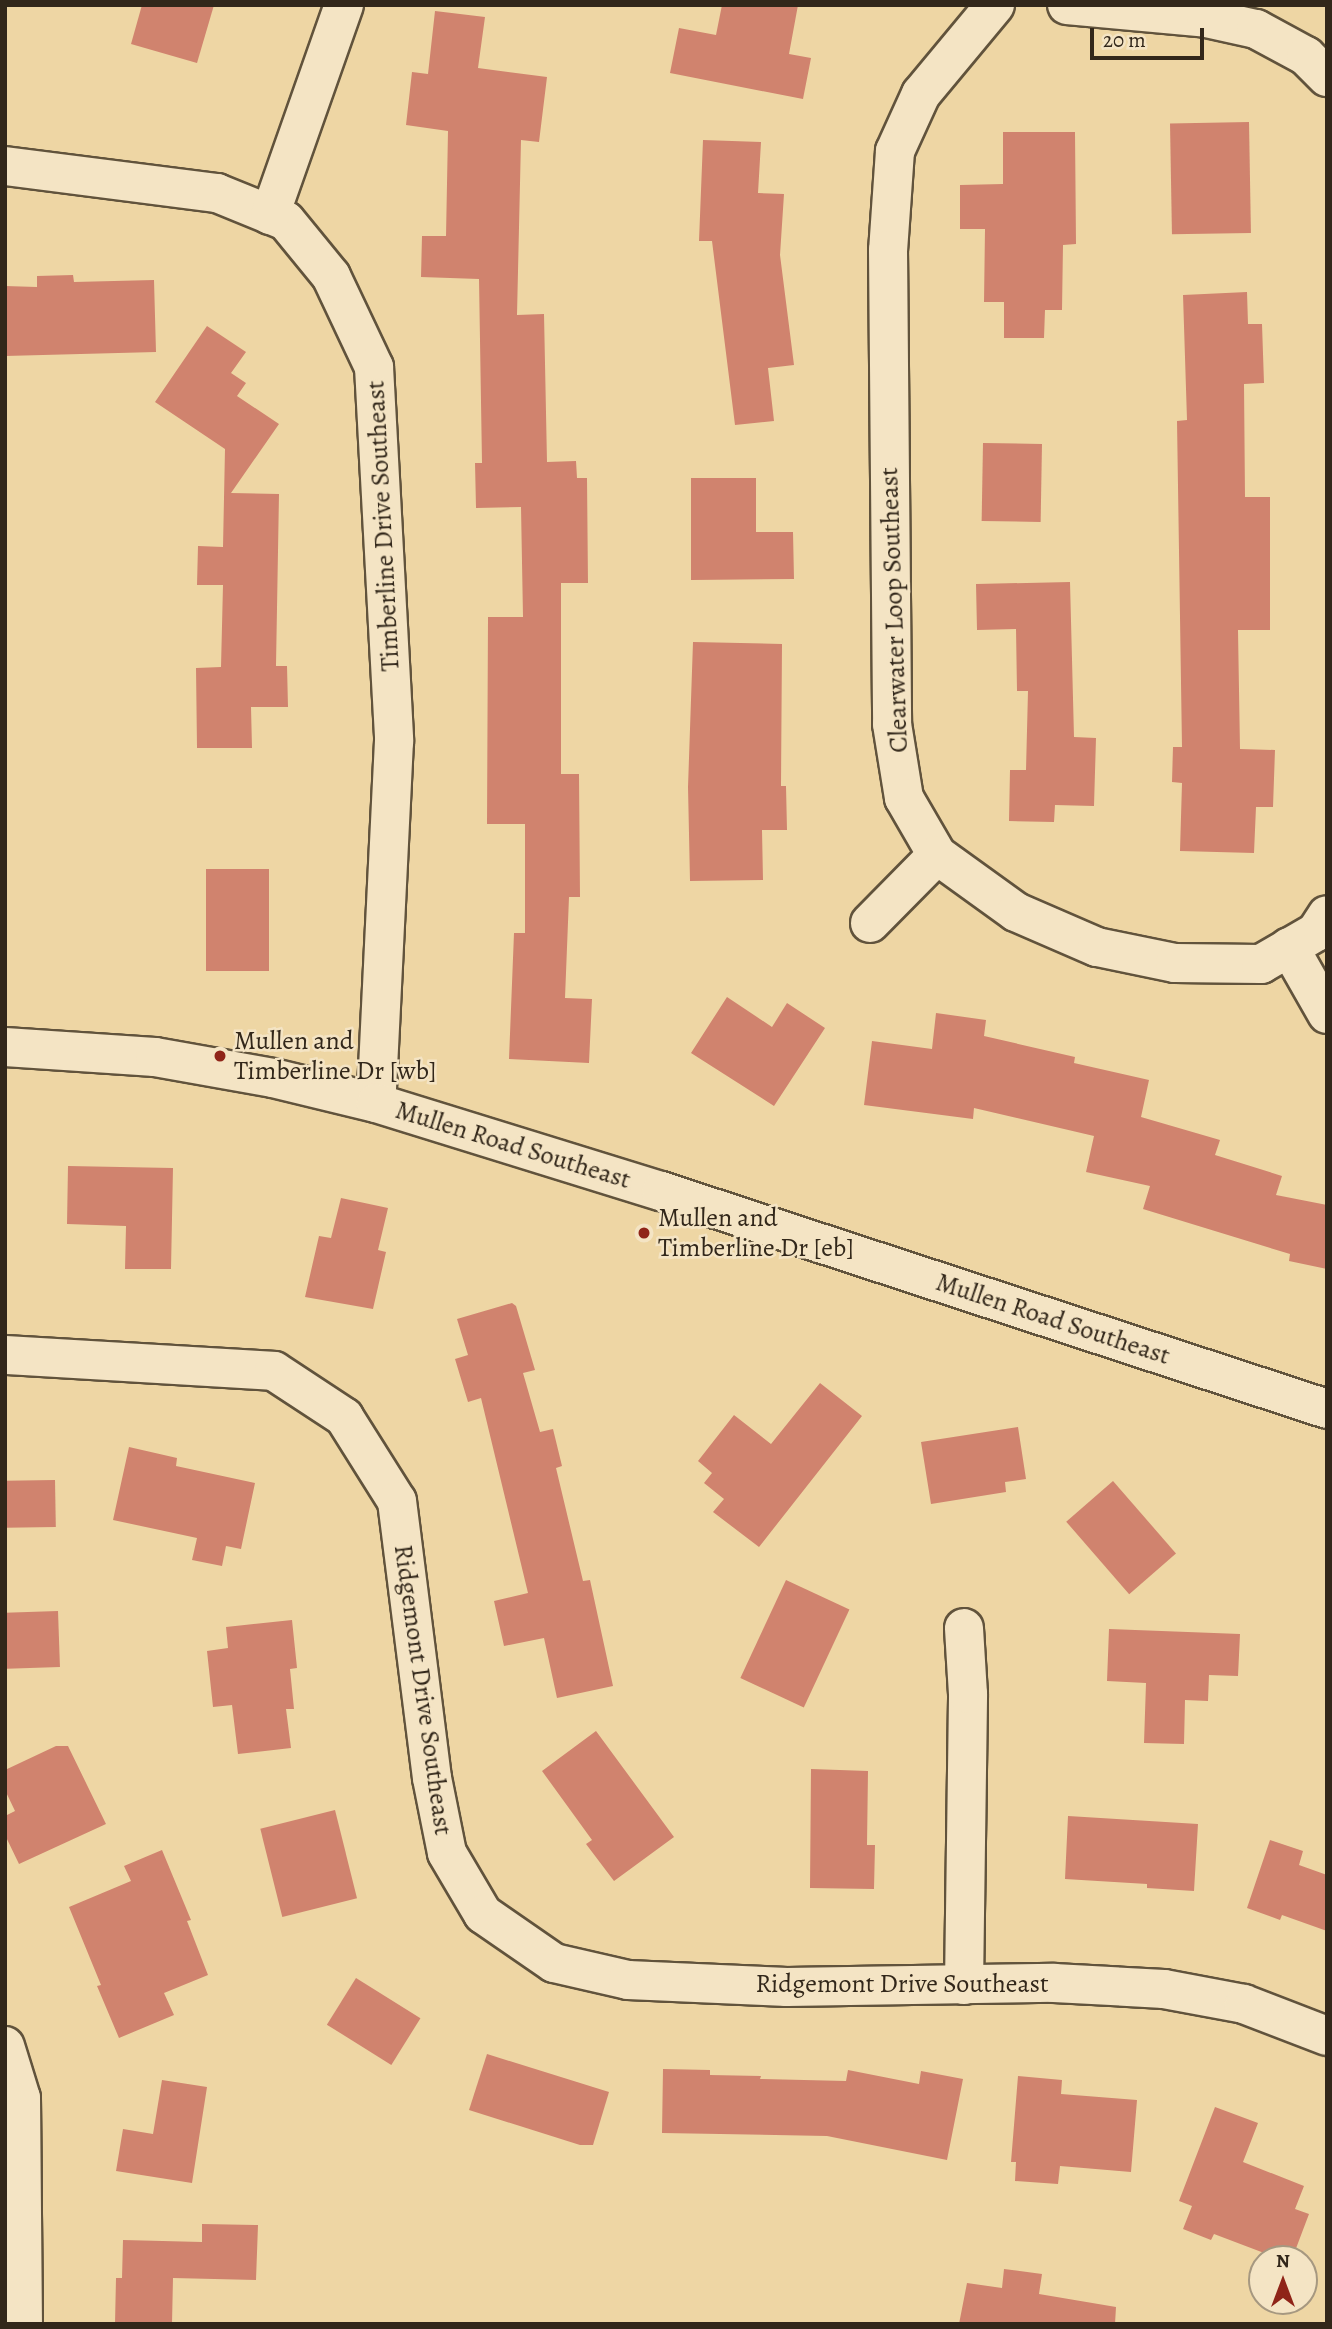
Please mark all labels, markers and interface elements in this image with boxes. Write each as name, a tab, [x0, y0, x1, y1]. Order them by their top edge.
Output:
scale bar	[1094, 14, 1208, 58]
text: 20 m	[1103, 26, 1146, 54]
street label: Timberline Drive Southeast	[360, 380, 406, 672]
street label: Clearwater Loop Southeast	[873, 467, 915, 753]
place label: Mullen and Timberline Dr [wb]	[234, 1025, 437, 1086]
marker: Mullen and Timberline Dr [wb]	[212, 1048, 228, 1064]
street label: Mullen Road Southeast	[392, 1094, 634, 1196]
place label: Mullen and Timberline Dr [eb]	[658, 1202, 854, 1264]
marker: Mullen and Timberline Dr [eb]	[636, 1225, 652, 1241]
street label: Mullen Road Southeast	[932, 1266, 1174, 1372]
street label: Ridgemont Drive Southeast	[387, 1543, 459, 1837]
street label: Ridgemont Drive Southeast	[755, 1968, 1049, 2000]
north arrow	[1248, 2245, 1318, 2315]
text: N	[1276, 2248, 1290, 2274]

